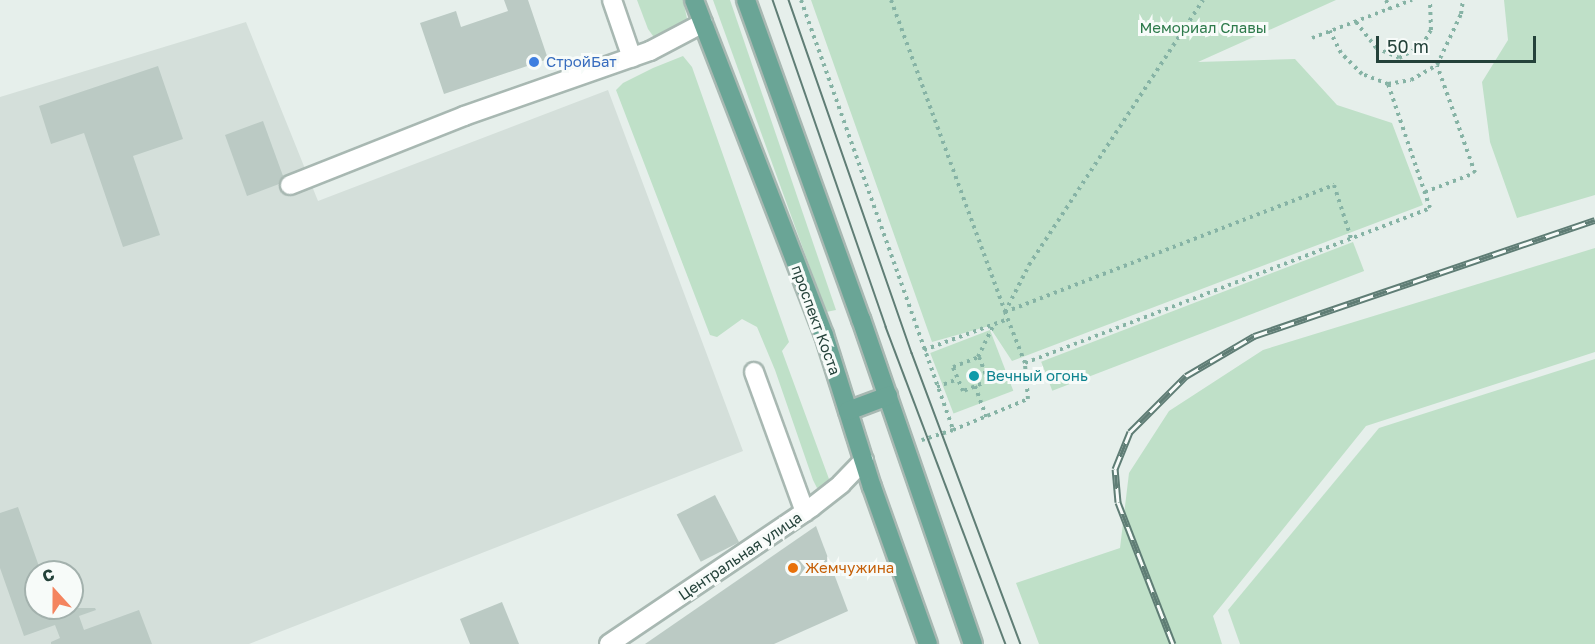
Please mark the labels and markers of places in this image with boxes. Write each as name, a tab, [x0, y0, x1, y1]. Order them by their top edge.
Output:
place label: СтройБат	[546, 53, 617, 71]
marker: СтройБат	[527, 55, 541, 69]
place label: Вечный огонь	[986, 367, 1088, 385]
marker: Вечный огонь	[967, 369, 981, 383]
place label: Жемчужина	[805, 559, 894, 577]
marker: Жемчужина	[786, 561, 800, 575]

